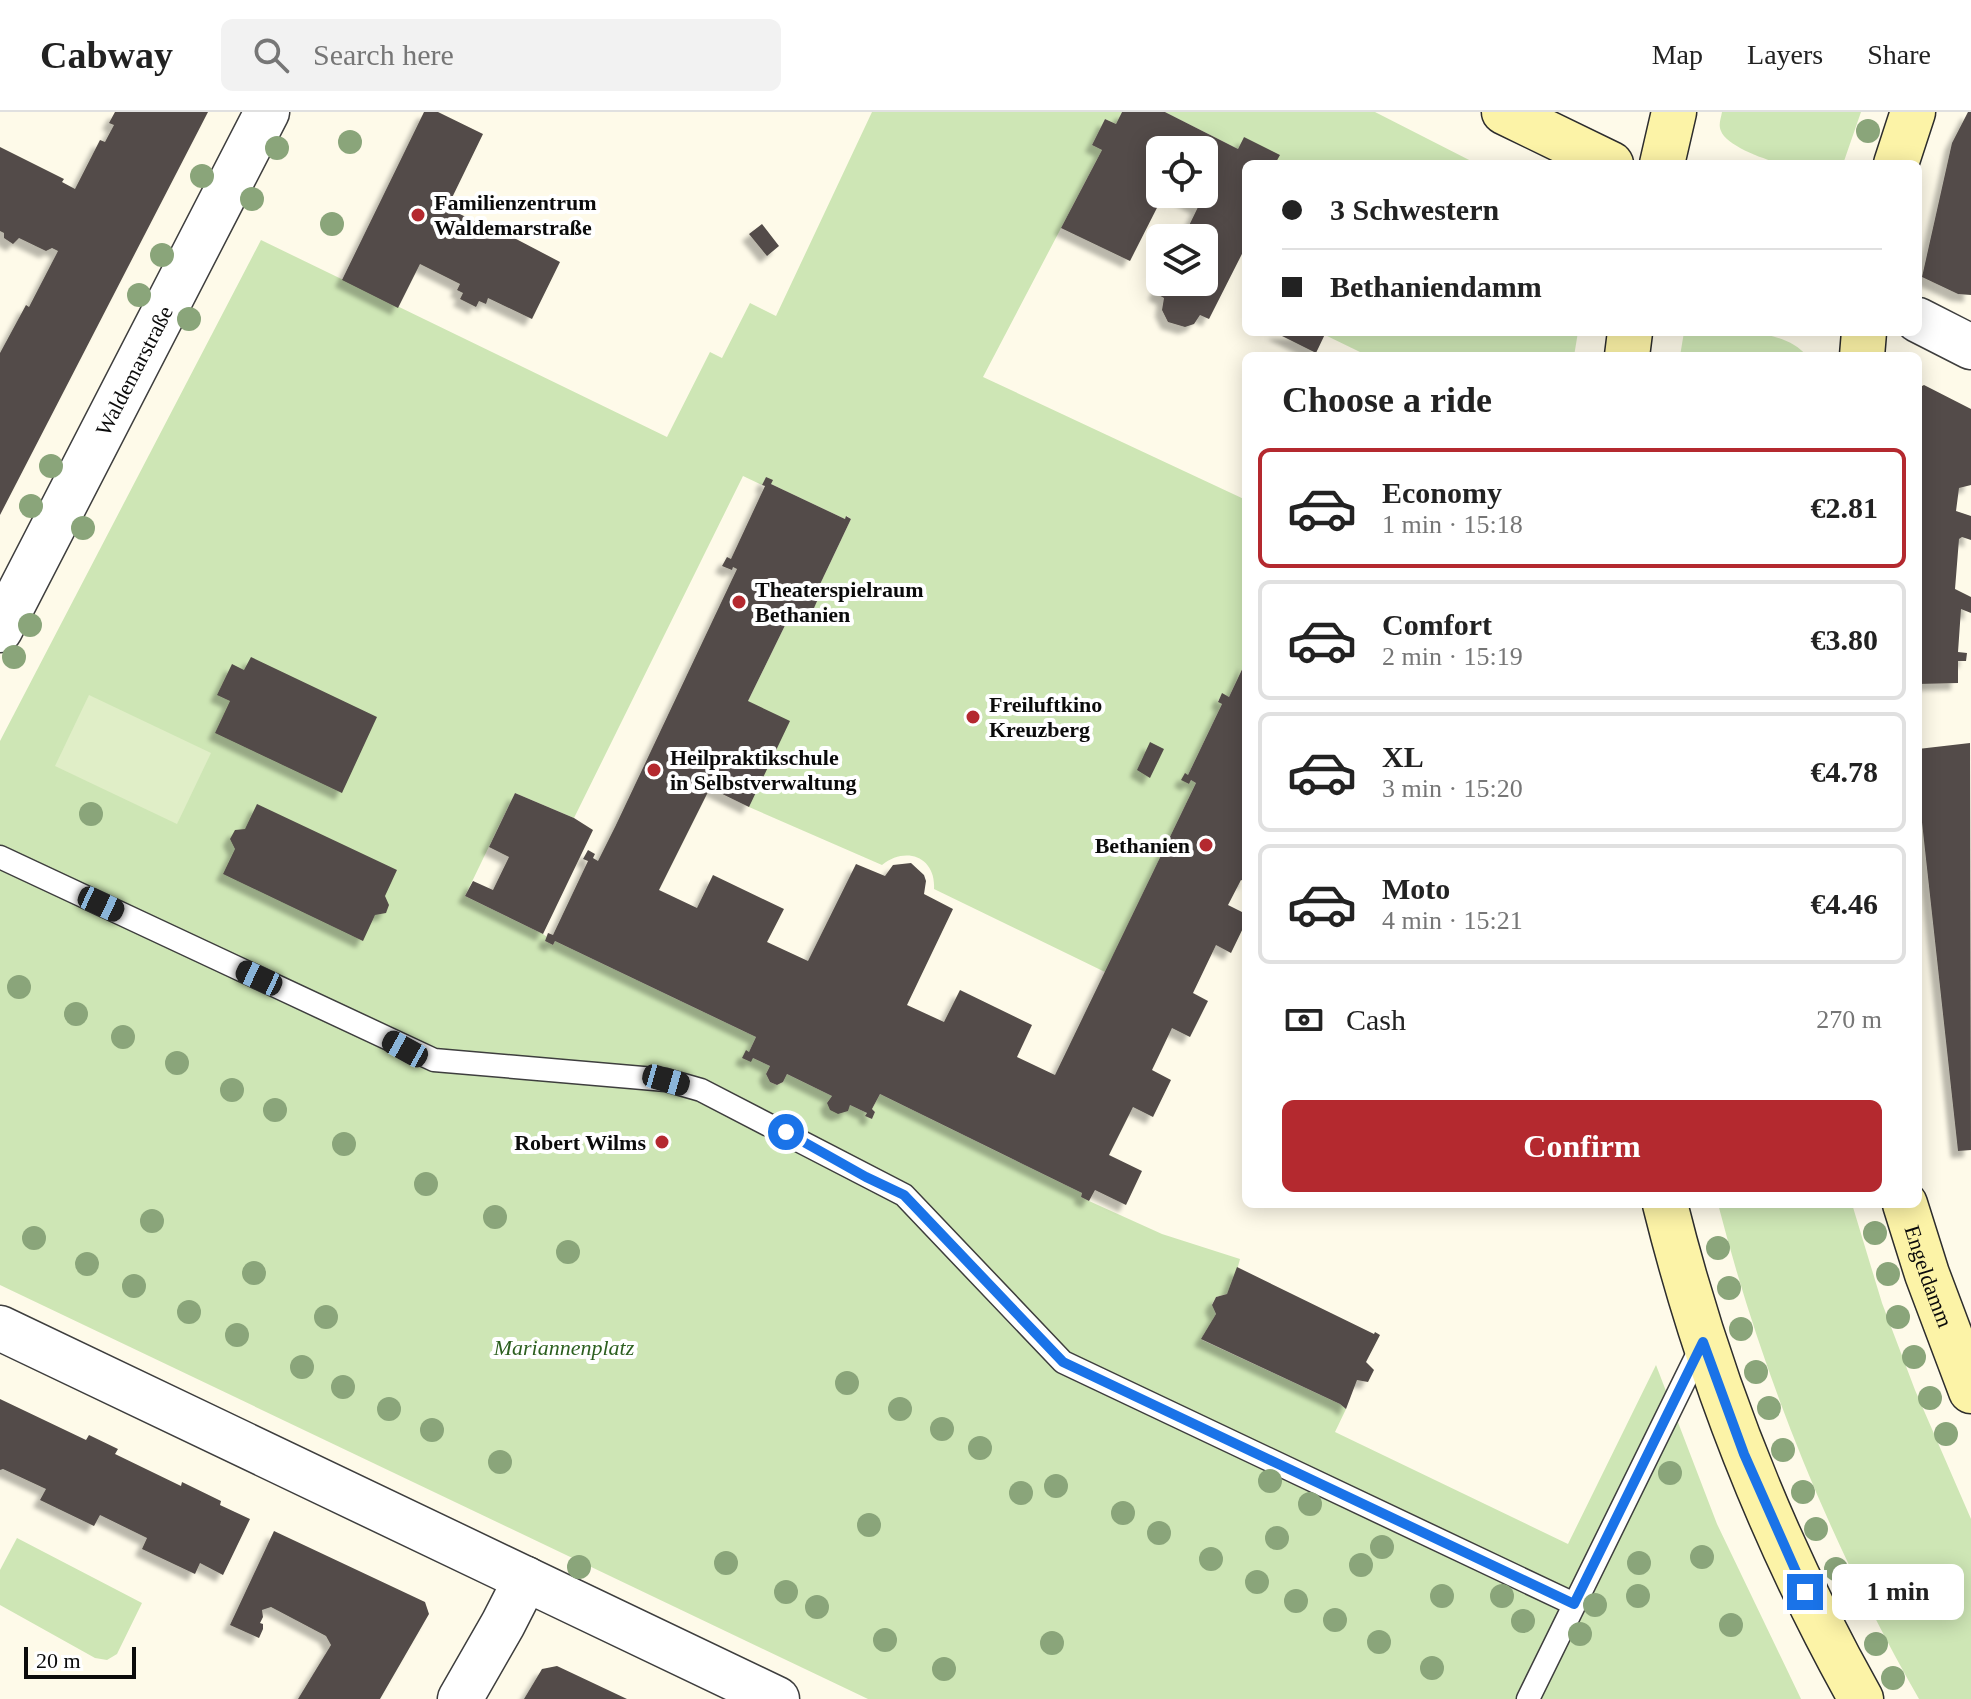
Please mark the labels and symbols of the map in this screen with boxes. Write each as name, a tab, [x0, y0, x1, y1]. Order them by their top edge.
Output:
place label: Familienzentrum Waldemarstraße	[434, 190, 597, 240]
marker: Familienzentrum Waldemarstraße	[409, 206, 427, 224]
street label: Waldemarstraße	[90, 301, 178, 439]
place label: Theaterspielraum Bethanien	[755, 577, 924, 627]
marker: Theaterspielraum Bethanien	[730, 593, 748, 611]
place label: Freiluftkino Kreuzberg	[989, 692, 1102, 742]
marker: Freiluftkino Kreuzberg	[964, 708, 982, 726]
place label: Heilpraktikschule in Selbstverwaltung	[670, 745, 856, 795]
marker: Heilpraktikschule in Selbstverwaltung	[645, 761, 663, 779]
place label: Bethanien	[1095, 833, 1190, 858]
marker: Bethanien	[1197, 836, 1215, 854]
car	[74, 883, 128, 925]
car	[232, 957, 286, 999]
car	[378, 1027, 432, 1071]
car	[640, 1062, 692, 1098]
route start	[768, 1114, 804, 1150]
place label: Robert Wilms	[514, 1130, 646, 1155]
marker: Robert Wilms	[653, 1133, 671, 1151]
street label: Engeldamm	[1900, 1222, 1958, 1331]
park label: Mariannenplatz	[493, 1335, 635, 1360]
callout: 1 min	[1833, 1564, 1965, 1620]
route end	[1787, 1574, 1823, 1610]
scale bar	[24, 1643, 136, 1679]

